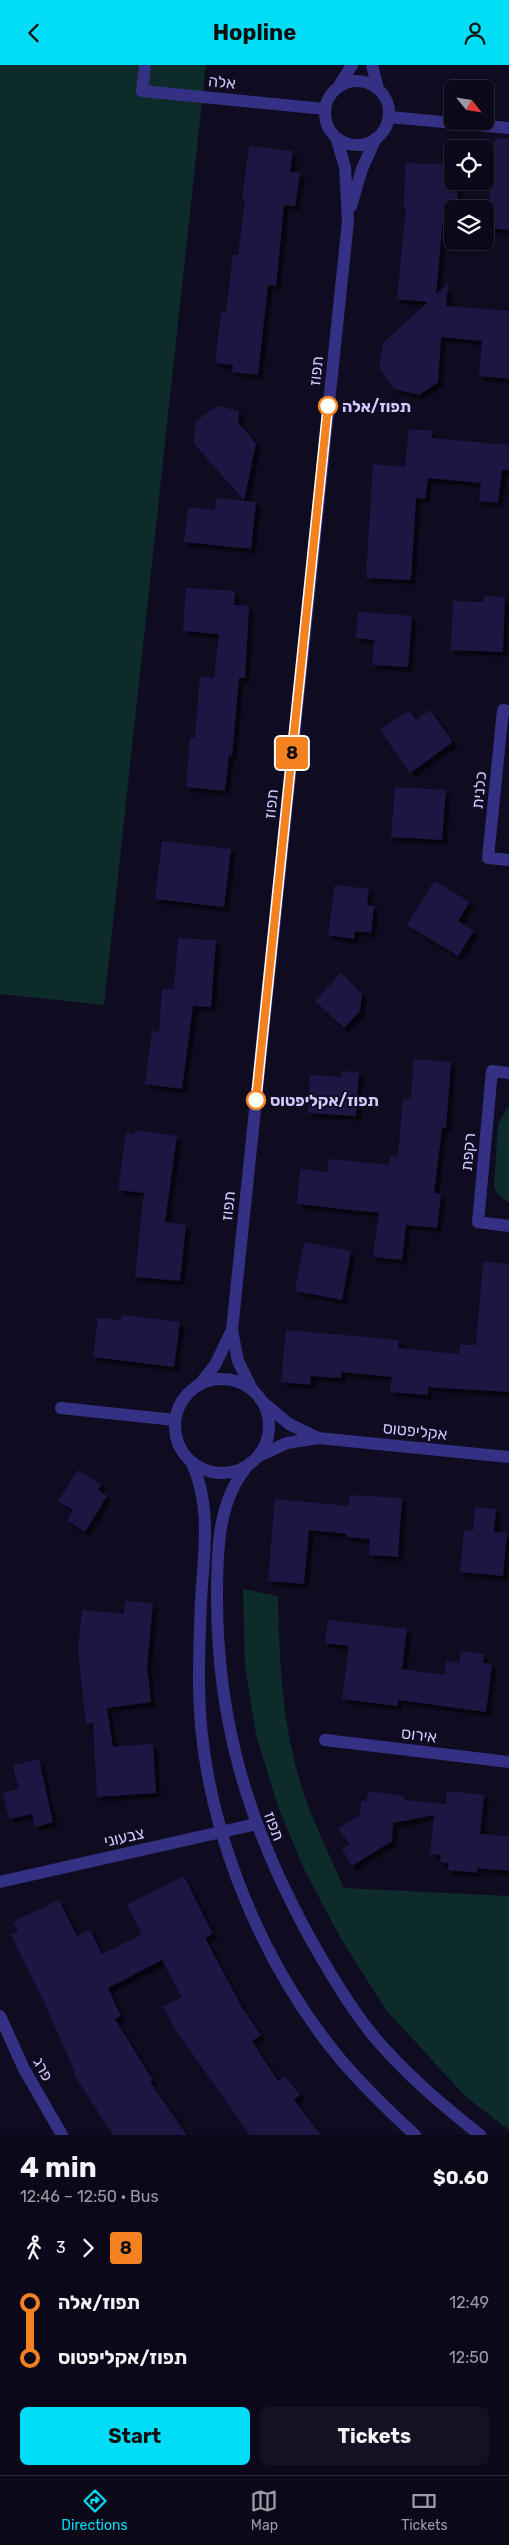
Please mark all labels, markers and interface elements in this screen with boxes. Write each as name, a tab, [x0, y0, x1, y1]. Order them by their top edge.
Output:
icon: back	[20, 19, 48, 47]
text: Hopline	[213, 19, 296, 46]
icon: person	[461, 19, 489, 47]
street label: אלה	[207, 71, 237, 93]
north arrow	[444, 80, 494, 130]
map controls	[444, 80, 494, 250]
button: locate	[444, 140, 494, 190]
button: layers	[444, 200, 494, 250]
street label: תפוז	[305, 355, 327, 387]
marker: תפוז/אלה	[318, 396, 338, 416]
place label: תפוז/אלה	[342, 397, 411, 416]
line badge: 8	[276, 737, 308, 769]
text: 8	[286, 742, 298, 764]
street label: כלנית	[468, 770, 490, 810]
street label: תפוז	[260, 788, 282, 820]
marker: תפוז/אקליפטוס	[246, 1090, 266, 1110]
place label: תפוז/אקליפטוס	[270, 1091, 379, 1110]
street label: רקפת	[457, 1132, 479, 1172]
street label: תפוז	[217, 1190, 239, 1222]
street label: אקליפטוס	[382, 1418, 448, 1444]
street label: אירוס	[400, 1723, 438, 1747]
street label: תפוז	[260, 1809, 288, 1843]
street label: צבעוני	[102, 1823, 146, 1851]
street label: פרג	[29, 2054, 57, 2084]
text: 4 min	[20, 2151, 97, 2184]
text: $0.60	[433, 2166, 489, 2189]
text: 12:46 – 12:50 · Bus	[20, 2187, 159, 2206]
icon: walk	[20, 2234, 48, 2262]
icon: forward	[74, 2234, 102, 2262]
text: 8	[120, 2237, 132, 2259]
text: 3	[56, 2238, 66, 2257]
text: תפוז/אלה	[58, 2291, 140, 2314]
text: 12:49	[449, 2293, 489, 2312]
text: תפוז/אקליפטוס	[58, 2346, 187, 2369]
text: 12:50	[449, 2348, 489, 2367]
button: Start	[20, 2407, 250, 2465]
button: Tickets	[260, 2407, 489, 2465]
tab: Directions	[61, 2487, 128, 2534]
tab: Map	[250, 2487, 278, 2534]
tab: Tickets	[401, 2487, 448, 2534]

